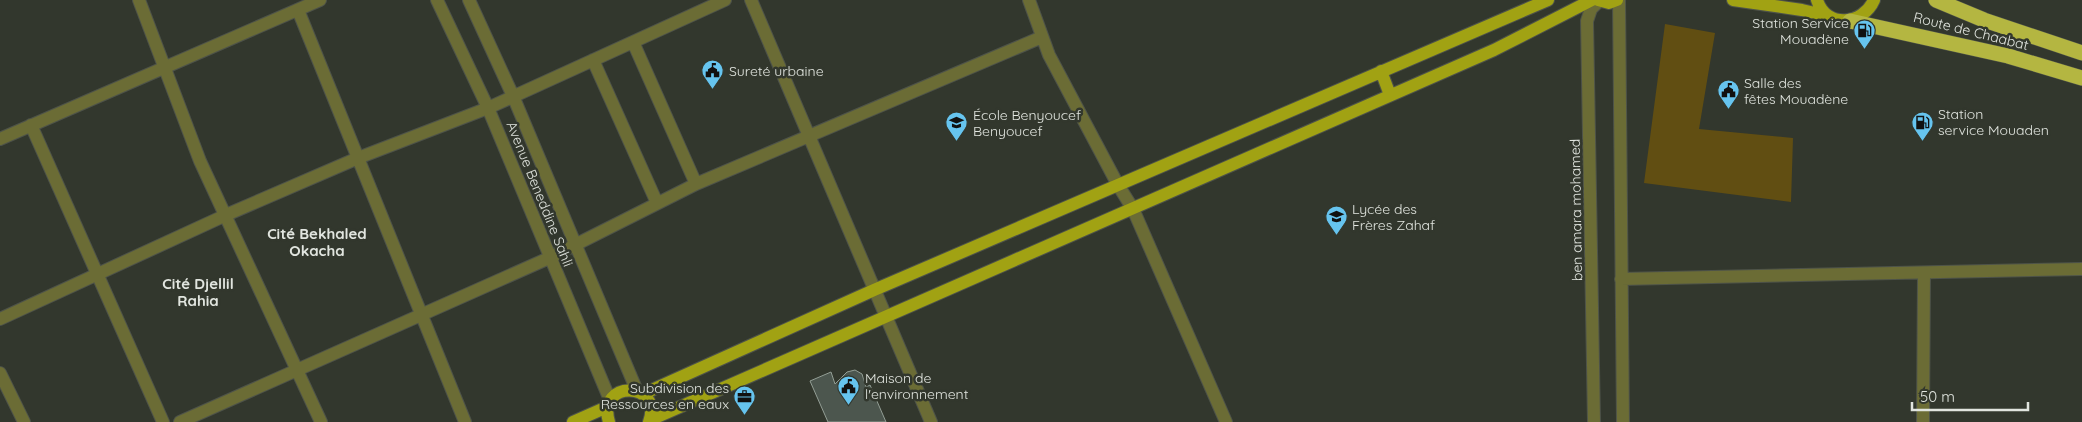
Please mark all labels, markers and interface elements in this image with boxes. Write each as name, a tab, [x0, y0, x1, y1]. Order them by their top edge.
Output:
street label: Route de Chaabat	[1911, 8, 2031, 54]
place label: Station Service Mouadène	[1752, 14, 1849, 48]
fuel station icon: Station Service Mouadène	[1853, 19, 1877, 50]
public building icon: Sureté urbaine	[701, 59, 725, 90]
place label: Sureté urbaine	[729, 62, 824, 80]
place label: Salle des fêtes Mouadène	[1744, 74, 1848, 108]
public building icon: Salle des fêtes Mouadène	[1716, 79, 1740, 110]
place label: Station service Mouaden	[1938, 105, 2049, 139]
place label: École Benyoucef Benyoucef	[973, 106, 1081, 140]
fuel station icon: Station service Mouaden	[1910, 110, 1934, 141]
school or university icon: École Benyoucef Benyoucef	[945, 111, 969, 142]
street label: Avenue Beneddine Sahli	[503, 119, 577, 269]
street label: ben amara mohamed	[1566, 139, 1586, 281]
place label: Lycée des Frères Zahaf	[1352, 200, 1435, 234]
school or university icon: Lycée des Frères Zahaf	[1324, 205, 1348, 236]
district label: Cité Bekhaled Okacha	[267, 224, 367, 260]
district label: Cité Djellil Rahia	[162, 274, 234, 310]
place label: Maison de l'environnement	[865, 369, 969, 403]
public building icon: Maison de l'environnement	[837, 374, 861, 405]
place label: Subdivision des Ressources en eaux	[601, 379, 729, 413]
scale bar	[1912, 380, 2028, 412]
office icon: Subdivision des Ressources en eaux	[733, 384, 757, 415]
text: 50 m	[1920, 387, 1955, 406]

